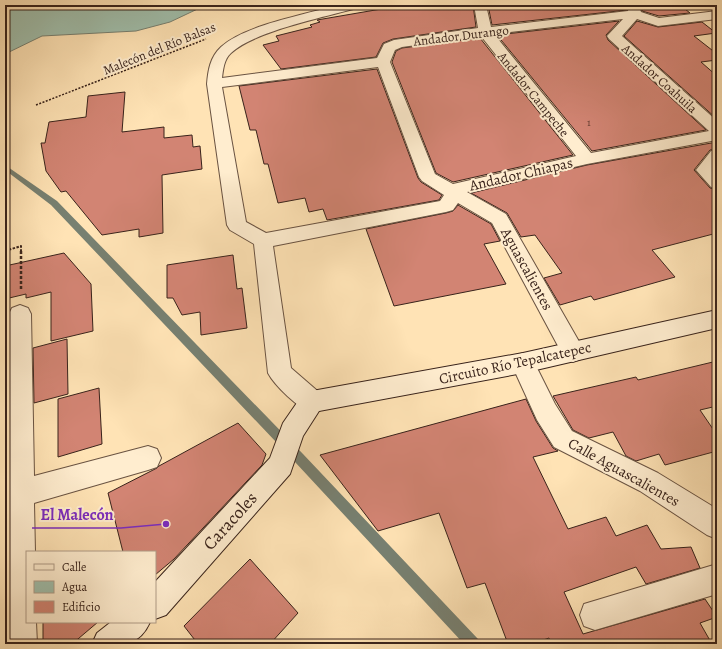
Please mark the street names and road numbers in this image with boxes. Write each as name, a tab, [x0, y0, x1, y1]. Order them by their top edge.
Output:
street label: Malecón del Río Balsas	[100, 18, 218, 79]
street label: Andador Durango	[412, 21, 510, 50]
street label: Andador Coahuila	[618, 39, 701, 117]
street label: Andador Campeche	[493, 48, 573, 140]
street label: Andador Chiapas	[466, 152, 575, 196]
street label: Aguascalientes	[496, 223, 558, 314]
street label: Circuito Río Tepalcatepec	[437, 337, 593, 389]
street label: Calle Aguascalientes	[565, 433, 683, 511]
street label: Caracoles	[197, 487, 263, 555]

